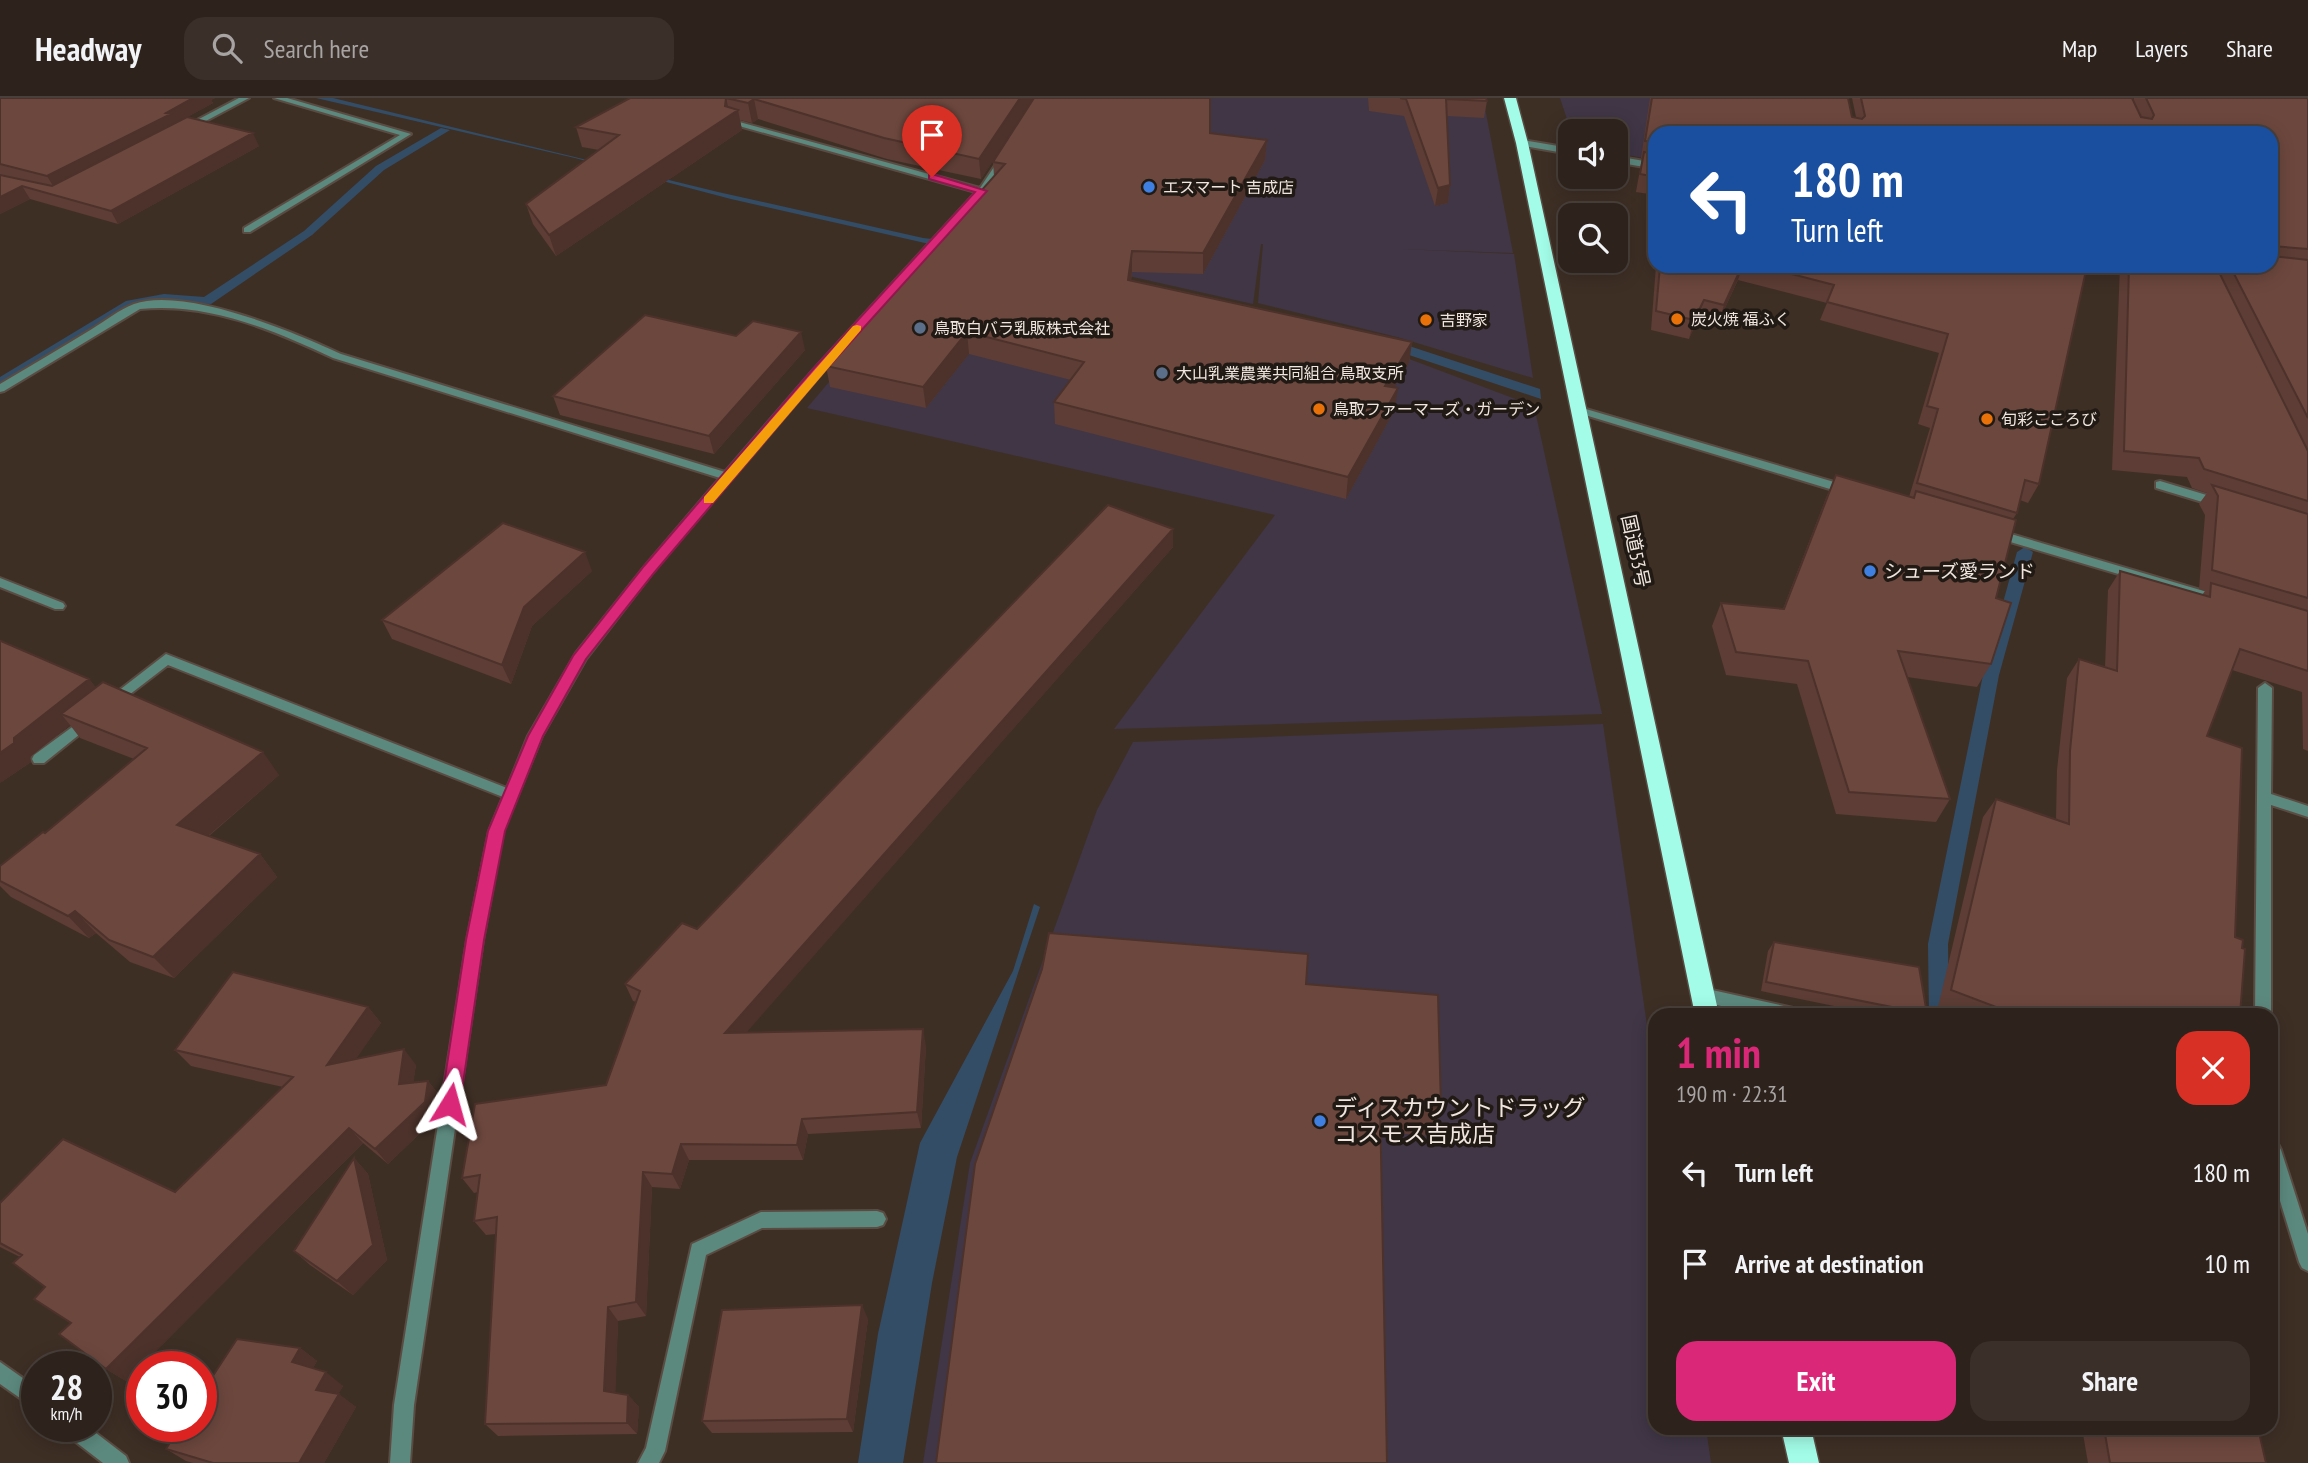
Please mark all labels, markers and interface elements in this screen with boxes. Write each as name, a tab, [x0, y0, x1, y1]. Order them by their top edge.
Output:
search box	[184, 17, 674, 80]
text: Headway	[35, 27, 142, 70]
icon: search	[208, 29, 246, 67]
text: Search here	[264, 32, 369, 65]
text: Map	[2062, 33, 2097, 64]
text: Layers	[2135, 33, 2188, 64]
text: Share	[2226, 33, 2273, 64]
pin	[902, 105, 962, 177]
icon: arrive	[913, 116, 951, 154]
map controls	[1558, 119, 1628, 273]
button: sound	[1558, 119, 1628, 189]
text: 180 m	[1791, 147, 1904, 211]
icon: left	[1676, 154, 1767, 245]
place label: エスマート 吉成店	[1163, 177, 1294, 197]
marker: エスマート 吉成店	[1141, 179, 1157, 195]
button: search	[1558, 203, 1628, 273]
text: Turn left	[1791, 209, 1883, 251]
place label: 炭火焼 福ふく	[1691, 309, 1790, 329]
place label: 吉野家	[1440, 310, 1488, 330]
marker: 炭火焼 福ふく	[1669, 311, 1685, 327]
marker: 吉野家	[1418, 312, 1434, 328]
place label: 鳥取白バラ乳販株式会社	[934, 318, 1110, 338]
marker: 鳥取白バラ乳販株式会社	[912, 320, 928, 336]
place label: 大山乳業農業共同組合 鳥取支所	[1176, 363, 1403, 383]
marker: 大山乳業農業共同組合 鳥取支所	[1154, 365, 1170, 381]
place label: 鳥取ファーマーズ・ガーデン	[1333, 399, 1540, 419]
marker: 鳥取ファーマーズ・ガーデン	[1311, 401, 1327, 417]
place label: 旬彩こころび	[2001, 409, 2097, 429]
marker: 旬彩こころび	[1979, 411, 1995, 427]
street label: 国道53号	[1617, 512, 1655, 590]
place label: シューズ愛ランド	[1884, 559, 2035, 583]
marker: シューズ愛ランド	[1862, 563, 1878, 579]
text: 1 min	[1676, 1025, 1761, 1080]
button: close	[2176, 1031, 2250, 1105]
position arrow	[413, 1067, 487, 1141]
text: 190 m · 22:31	[1676, 1079, 1788, 1108]
place label: ディスカウントドラッグ コスモス吉成店	[1334, 1093, 1585, 1148]
marker: ディスカウントドラッグ コスモス吉成店	[1312, 1113, 1328, 1129]
icon: left	[1676, 1154, 1714, 1192]
text: Turn left	[1735, 1156, 1813, 1189]
text: 180 m	[2192, 1156, 2250, 1189]
icon: arrive	[1676, 1245, 1714, 1283]
text: Arrive at destination	[1735, 1247, 1924, 1280]
text: 10 m	[2204, 1247, 2250, 1280]
button: Exit	[1676, 1341, 1956, 1421]
button: Share	[1970, 1341, 2250, 1421]
speed limit sign: 30	[126, 1351, 217, 1442]
text: 28	[50, 1364, 83, 1410]
text: km/h	[51, 1402, 82, 1425]

